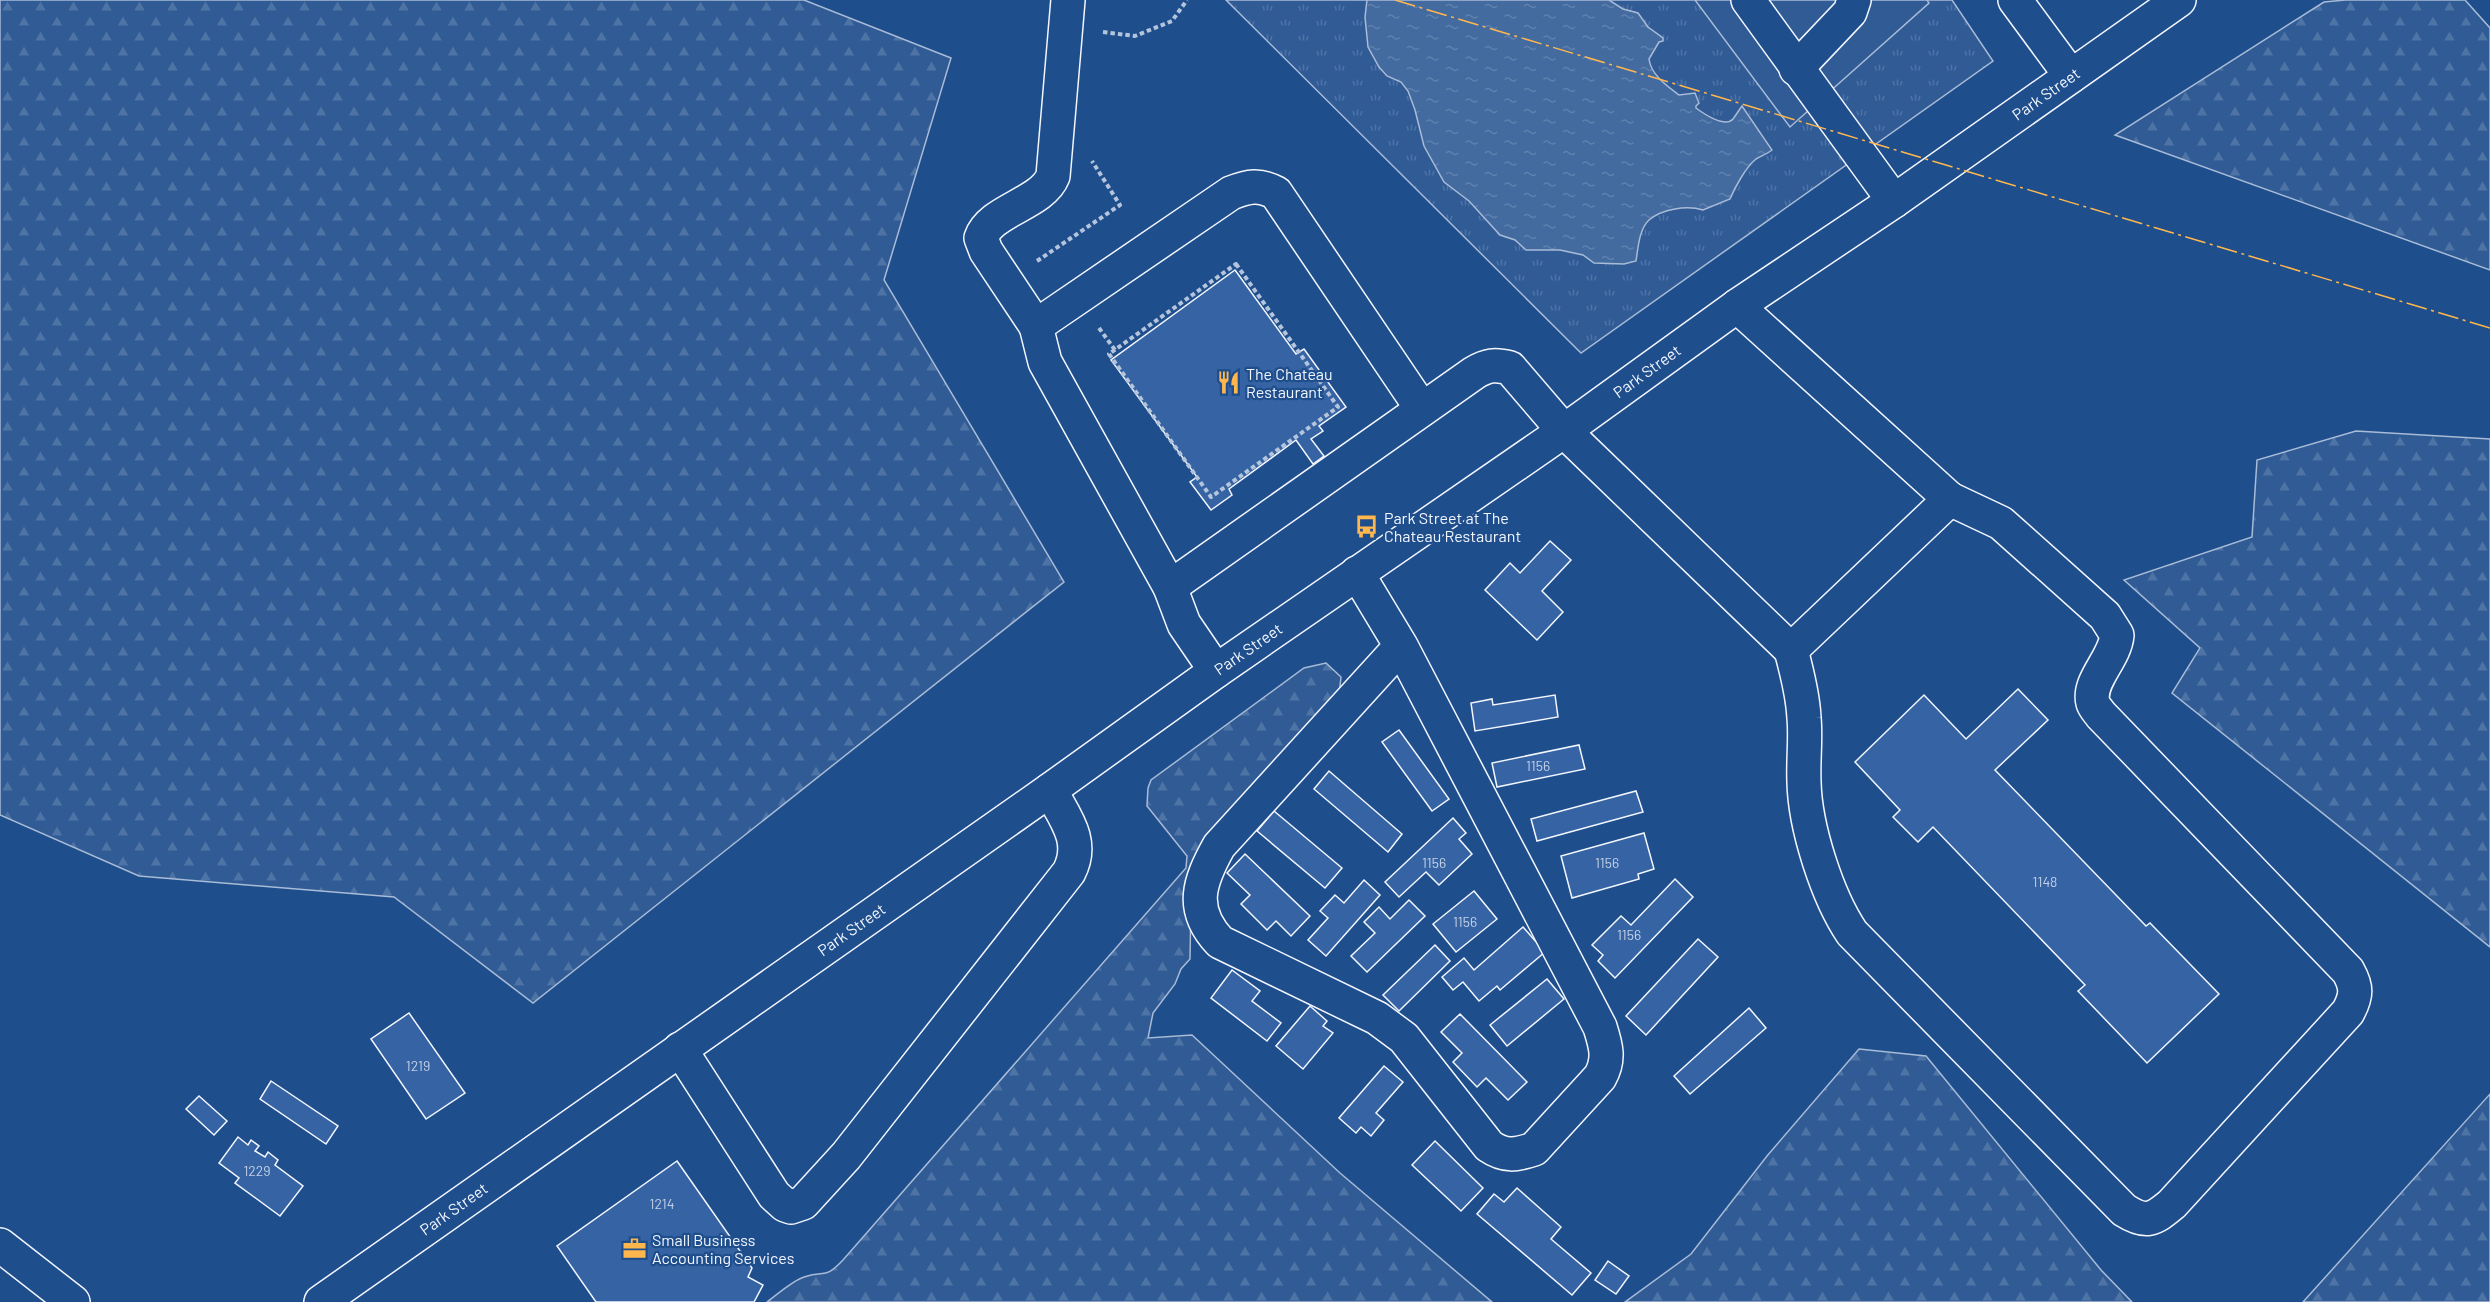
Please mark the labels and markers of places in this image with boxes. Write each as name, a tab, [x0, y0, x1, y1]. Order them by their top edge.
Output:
place label: The Chateau Restaurant	[1246, 364, 1333, 401]
restaurant icon: The Chateau Restaurant	[1215, 370, 1241, 396]
place label: Park Street at The Chateau Restaurant	[1384, 508, 1521, 545]
bus stop icon: Park Street at The Chateau Restaurant	[1353, 514, 1379, 540]
place label: Small Business Accounting Services	[652, 1230, 794, 1267]
office icon: Small Business Accounting Services	[621, 1236, 647, 1262]

